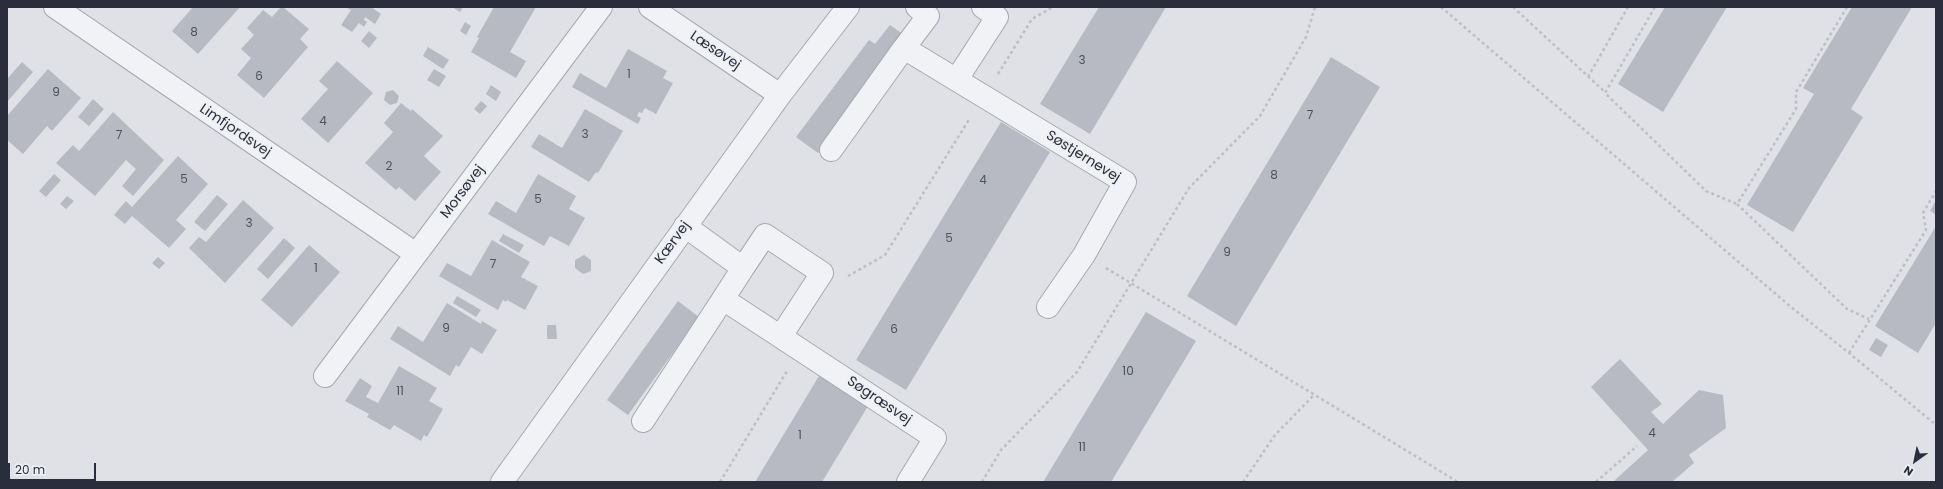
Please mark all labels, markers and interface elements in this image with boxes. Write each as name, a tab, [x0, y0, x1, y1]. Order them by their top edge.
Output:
house number: 8	[190, 26, 198, 40]
street label: Læsøvej	[686, 28, 744, 74]
house number: 3	[1078, 54, 1086, 68]
house number: 1	[627, 68, 631, 82]
house number: 6	[255, 70, 263, 84]
house number: 9	[52, 86, 60, 100]
street label: Limfjordsvej	[196, 101, 274, 161]
house number: 7	[1307, 109, 1313, 123]
house number: 4	[319, 115, 327, 129]
street label: Søstjernevej	[1043, 127, 1123, 187]
house number: 3	[581, 128, 589, 142]
house number: 7	[116, 129, 122, 143]
house number: 2	[386, 160, 392, 174]
street label: Morsøvej	[437, 162, 489, 222]
house number: 8	[1270, 169, 1278, 183]
house number: 5	[180, 173, 188, 187]
house number: 4	[979, 174, 987, 188]
house number: 5	[534, 193, 542, 207]
house number: 3	[245, 217, 253, 231]
street label: Kærvej	[652, 218, 694, 268]
house number: 5	[945, 232, 953, 246]
house number: 9	[1223, 246, 1231, 260]
house number: 7	[490, 258, 496, 272]
house number: 1	[314, 262, 318, 276]
house number: 9	[442, 322, 450, 336]
house number: 6	[890, 323, 898, 337]
house number: 10	[1122, 365, 1134, 379]
street label: Søgræsvej	[843, 373, 915, 429]
house number: 11	[396, 385, 404, 399]
house number: 4	[1648, 427, 1656, 441]
house number: 1	[798, 429, 802, 443]
house number: 11	[1078, 441, 1086, 455]
north arrow	[1895, 441, 1935, 481]
scale bar	[10, 455, 98, 481]
text: 20 m	[15, 461, 45, 478]
text: N	[1901, 462, 1916, 480]

